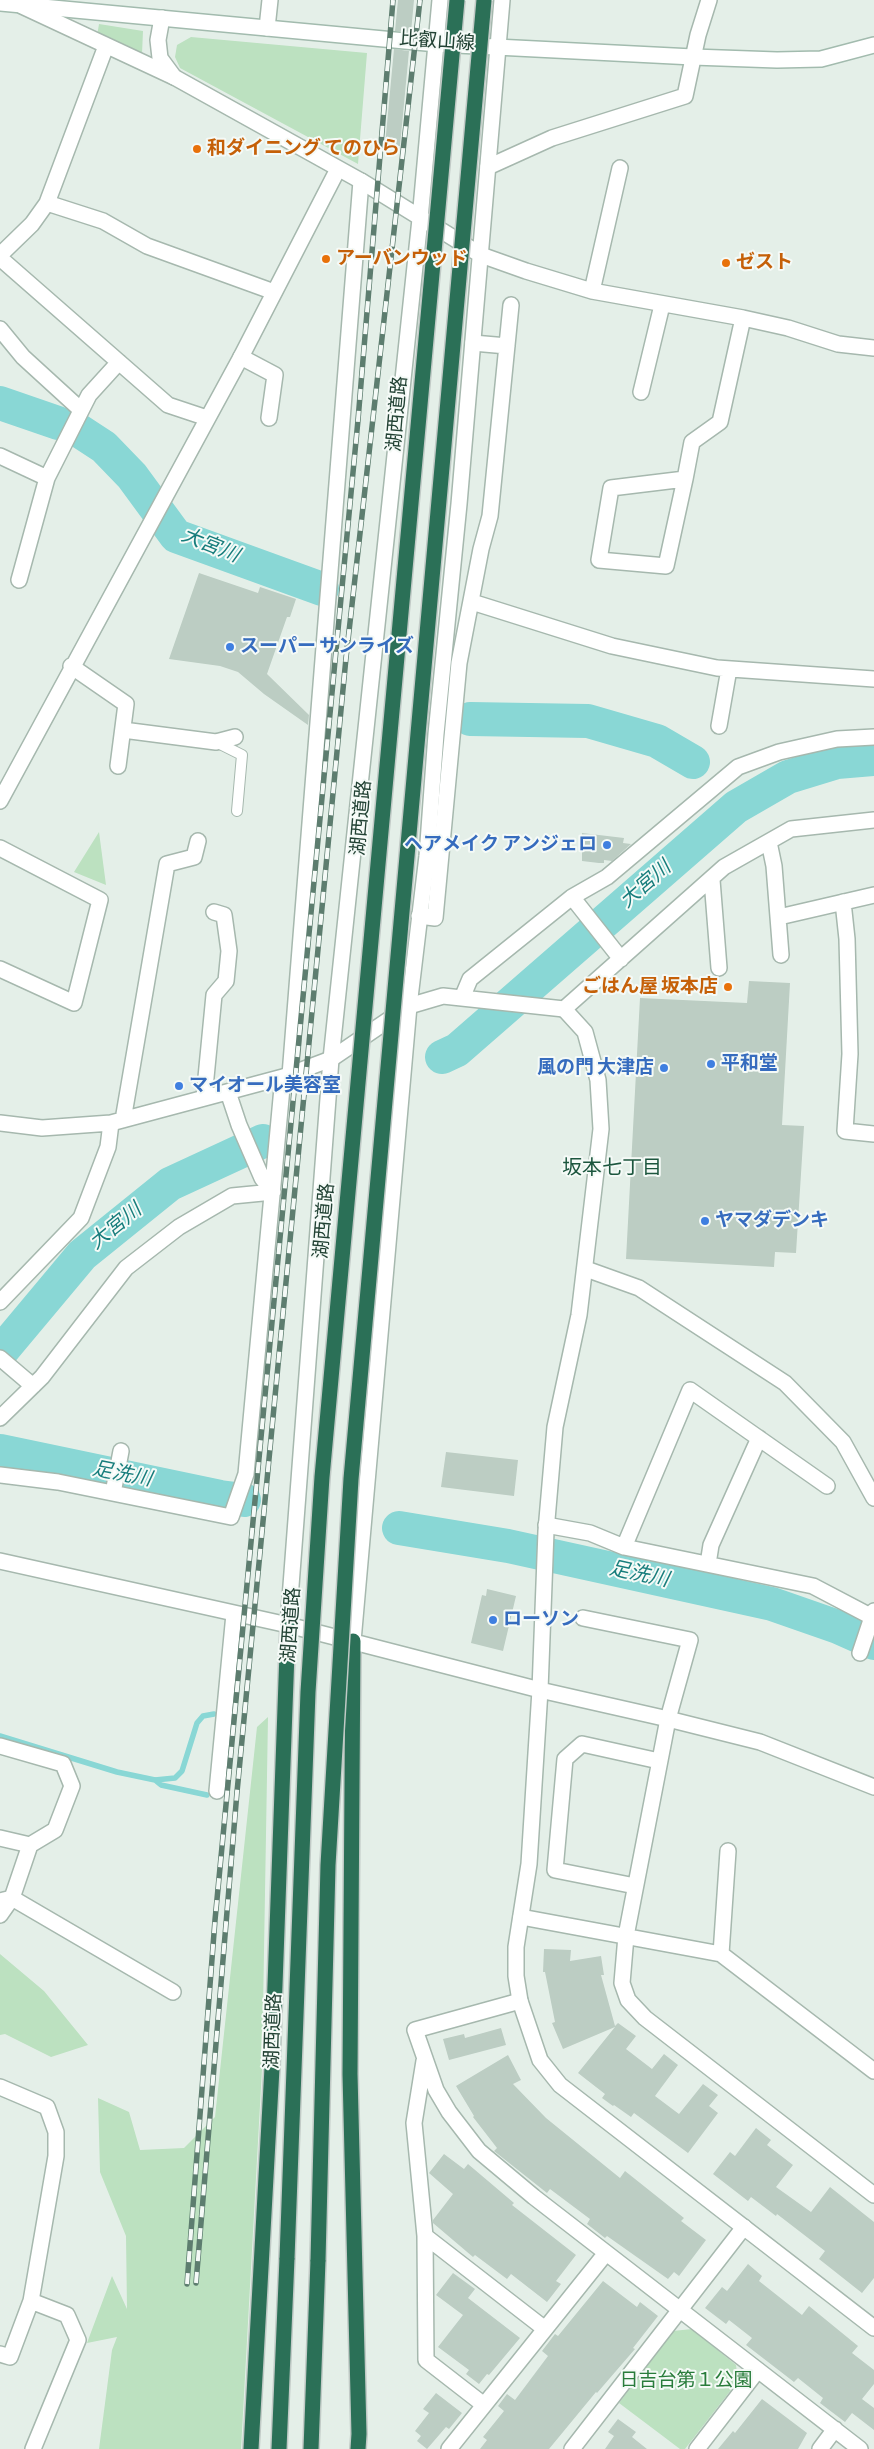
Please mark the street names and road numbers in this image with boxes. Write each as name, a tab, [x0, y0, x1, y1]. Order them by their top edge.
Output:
street label: 比叡山線	[398, 28, 476, 56]
street label: 湖西道路	[383, 375, 413, 453]
street label: 湖西道路	[347, 779, 377, 857]
street label: 湖西道路	[310, 1182, 340, 1260]
street label: 湖西道路	[278, 1586, 306, 1664]
street label: 湖西道路	[261, 1993, 287, 2069]

